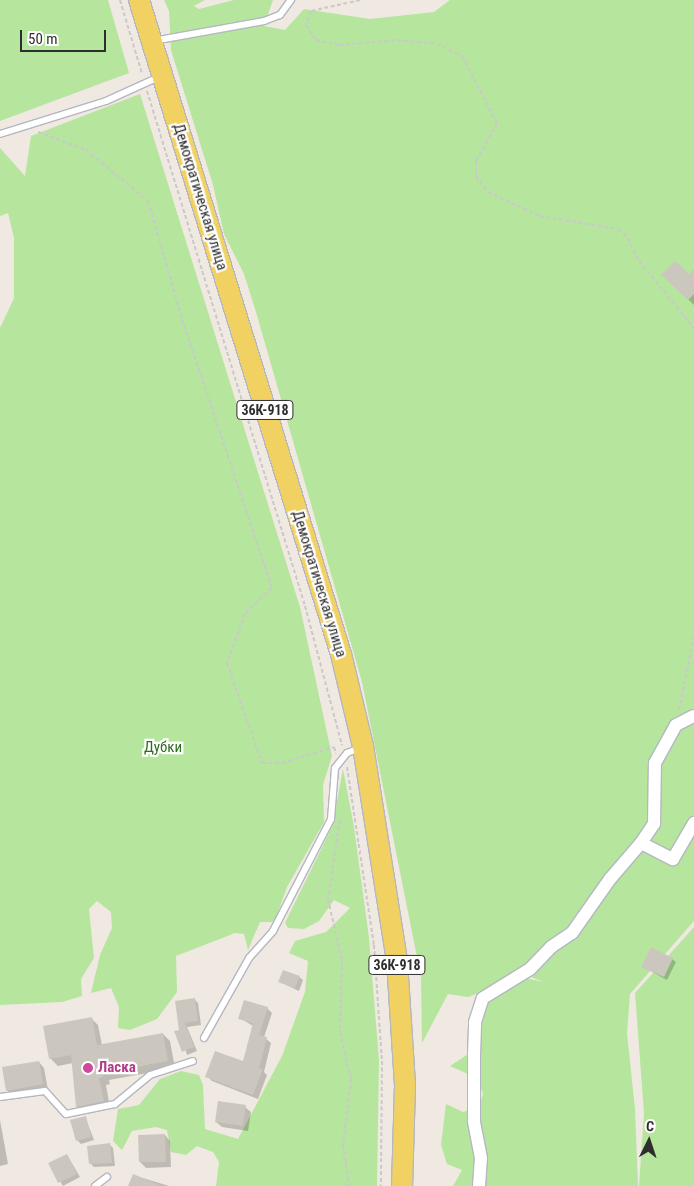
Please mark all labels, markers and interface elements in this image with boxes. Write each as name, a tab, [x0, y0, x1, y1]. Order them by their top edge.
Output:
scale bar	[22, 20, 109, 52]
text: 50 m	[28, 30, 58, 48]
street label: Демократическая улица	[169, 122, 231, 272]
road number: 36К-918	[236, 398, 294, 422]
street label: Демократическая улица	[288, 509, 350, 659]
park label: Дубки	[144, 739, 182, 757]
road number: 36К-918	[368, 954, 426, 976]
place label: Ласка	[98, 1059, 136, 1077]
marker: Ласка	[82, 1062, 94, 1074]
north arrow	[624, 1116, 674, 1166]
text: С	[645, 1118, 655, 1134]

